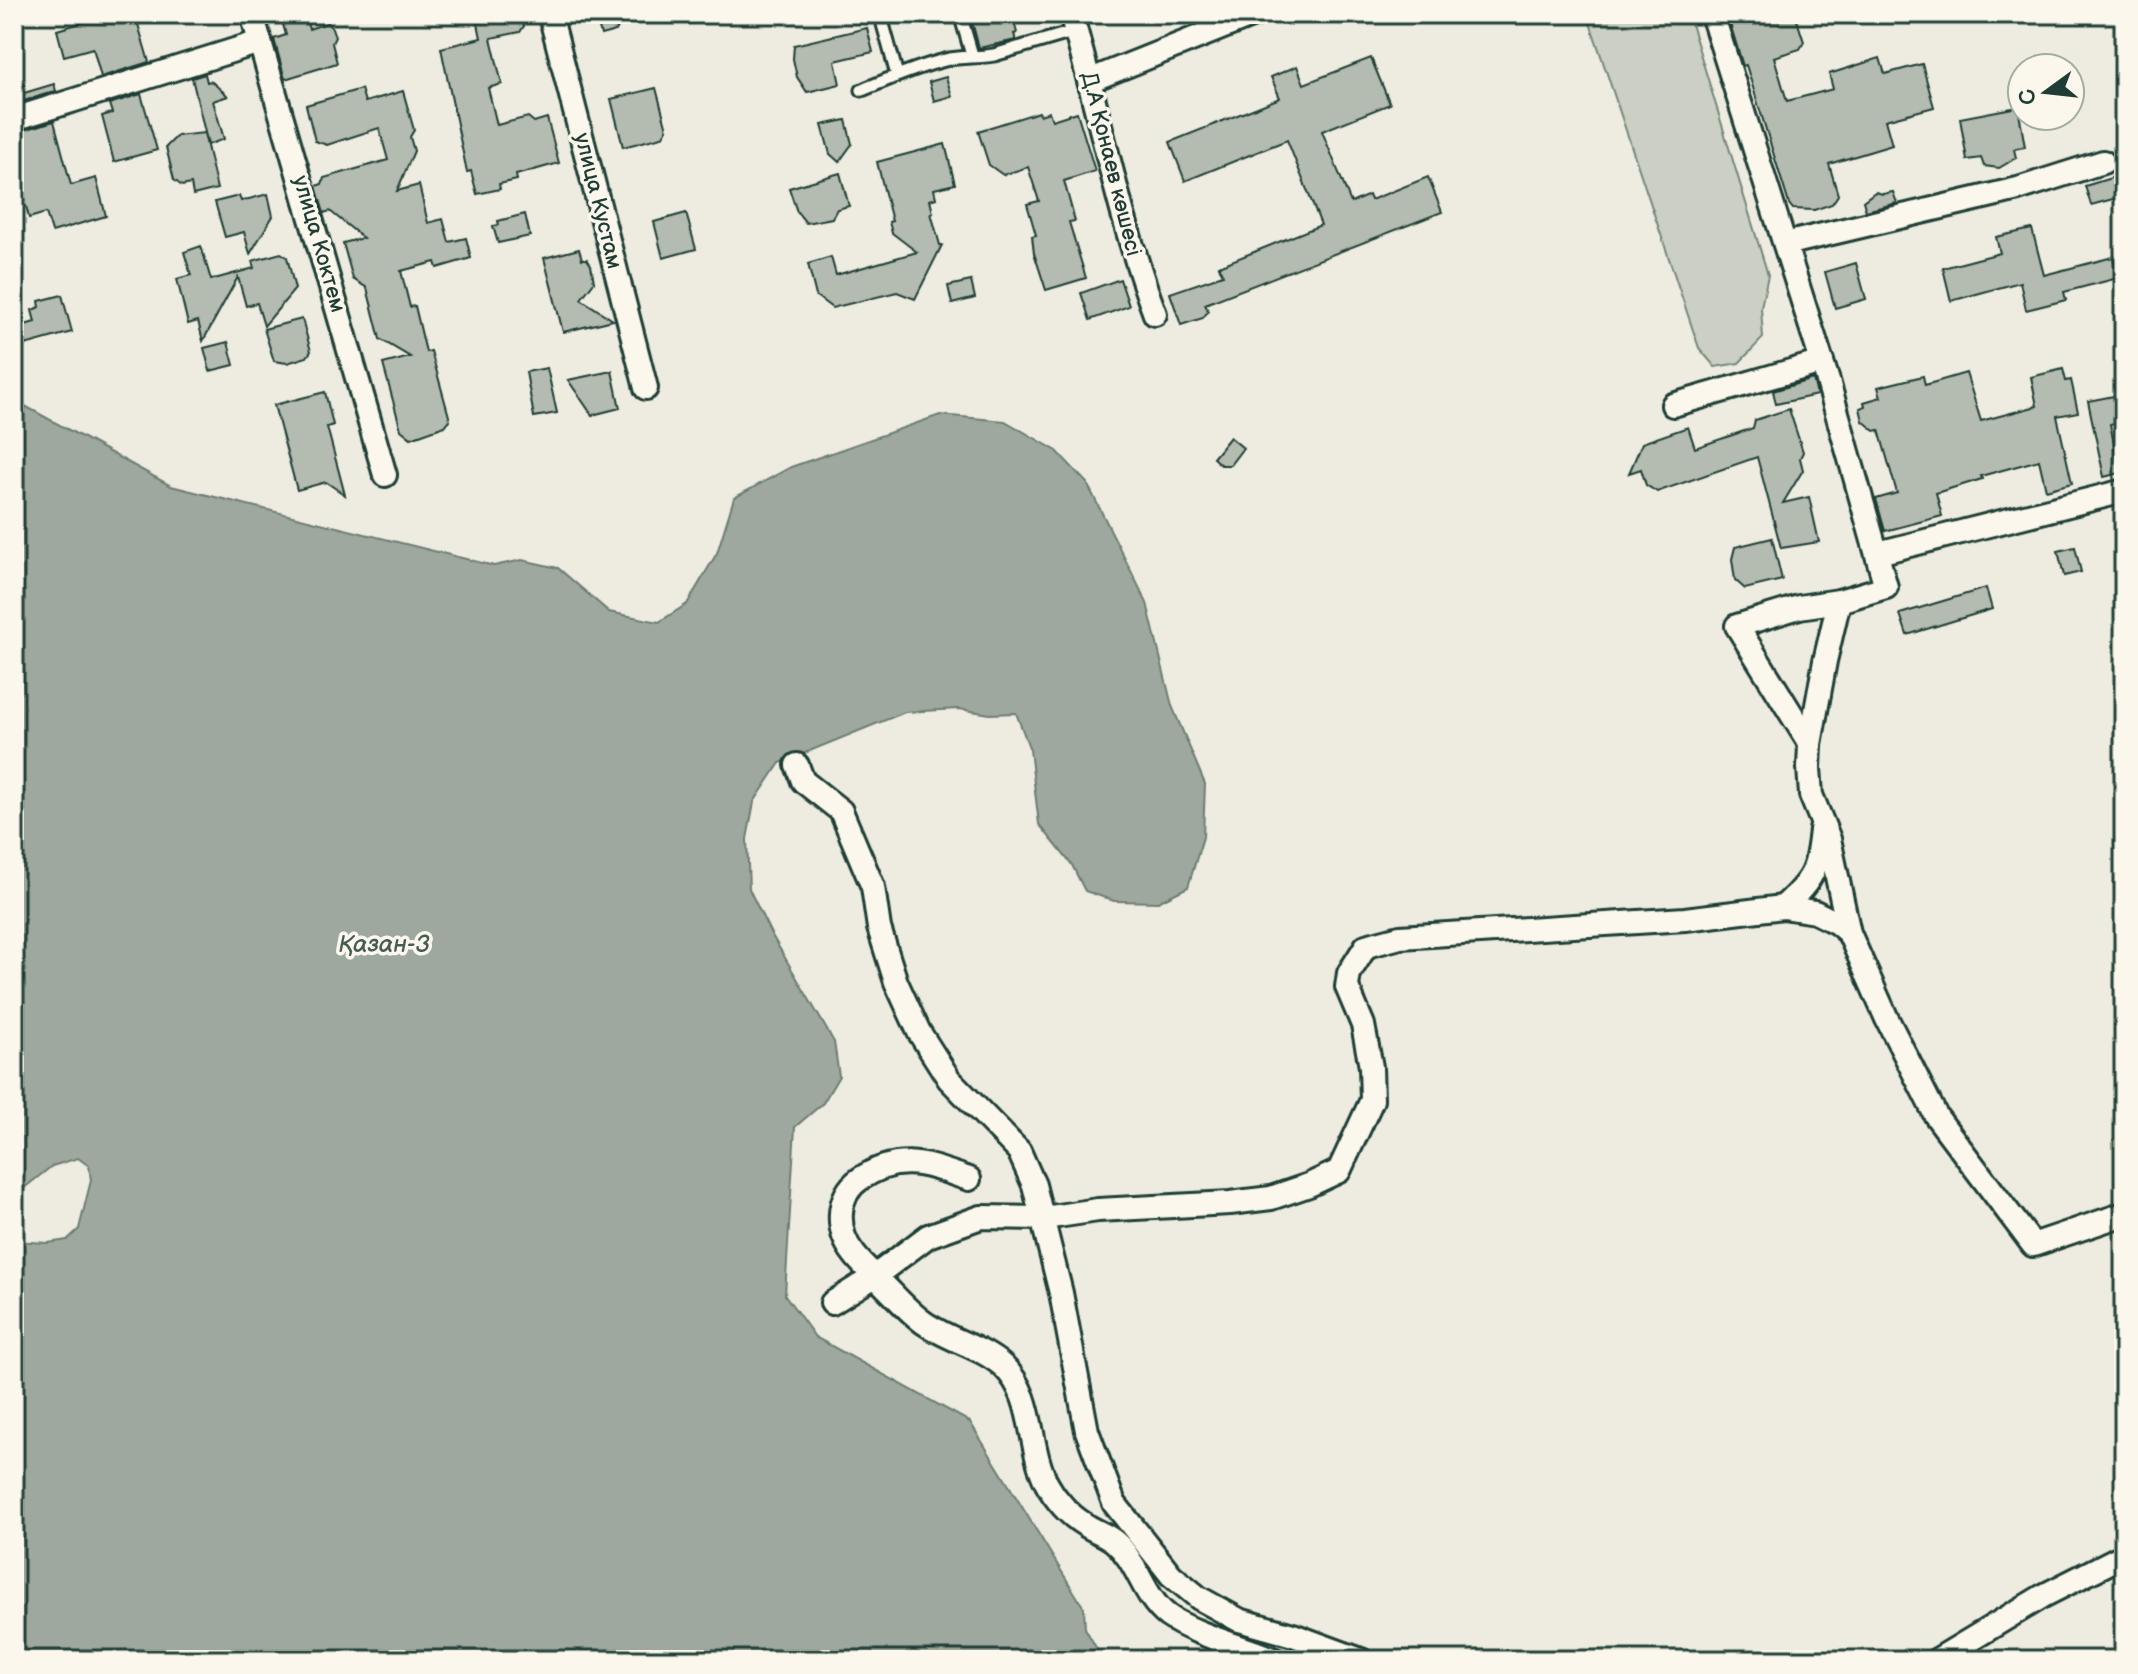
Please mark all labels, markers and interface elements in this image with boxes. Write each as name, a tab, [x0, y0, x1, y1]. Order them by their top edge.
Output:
north arrow	[2006, 52, 2086, 132]
street label: Д.А Қонаев көшесі	[1075, 69, 1147, 259]
text: С	[2013, 86, 2043, 108]
street label: улица Кустам	[568, 130, 628, 272]
street label: улица Коктем	[287, 172, 351, 316]
water label: Қазан-3	[338, 930, 431, 959]

